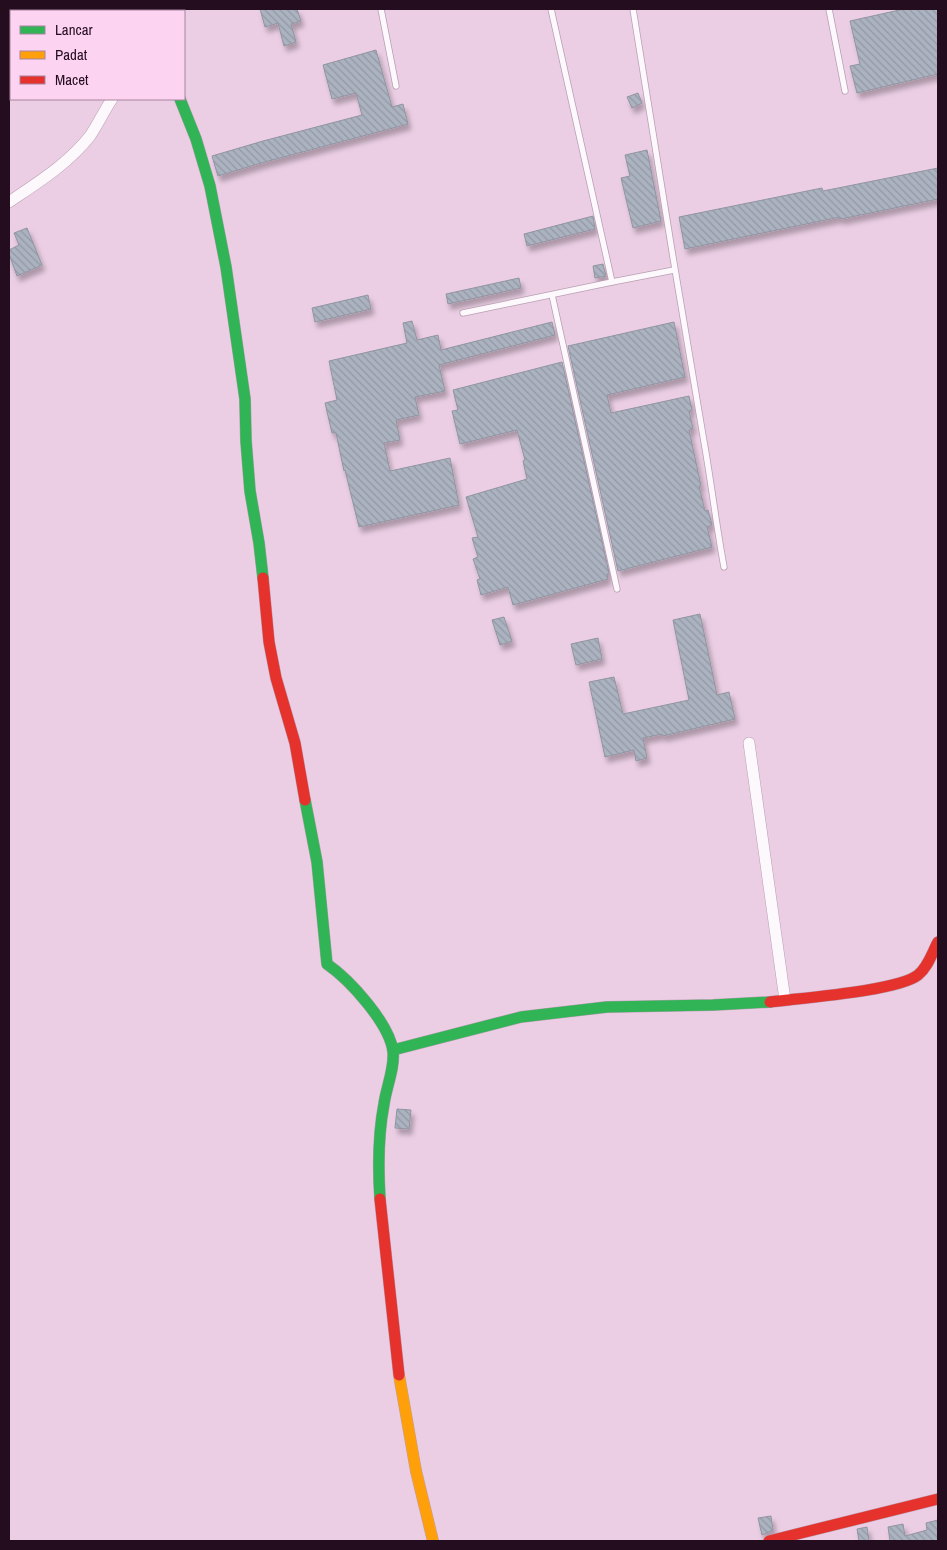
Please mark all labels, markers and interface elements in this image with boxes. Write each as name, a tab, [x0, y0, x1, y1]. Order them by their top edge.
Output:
legend	[10, 10, 185, 100]
text: Lancar	[55, 19, 93, 40]
text: Padat	[55, 44, 88, 65]
text: Macet	[55, 69, 89, 90]

